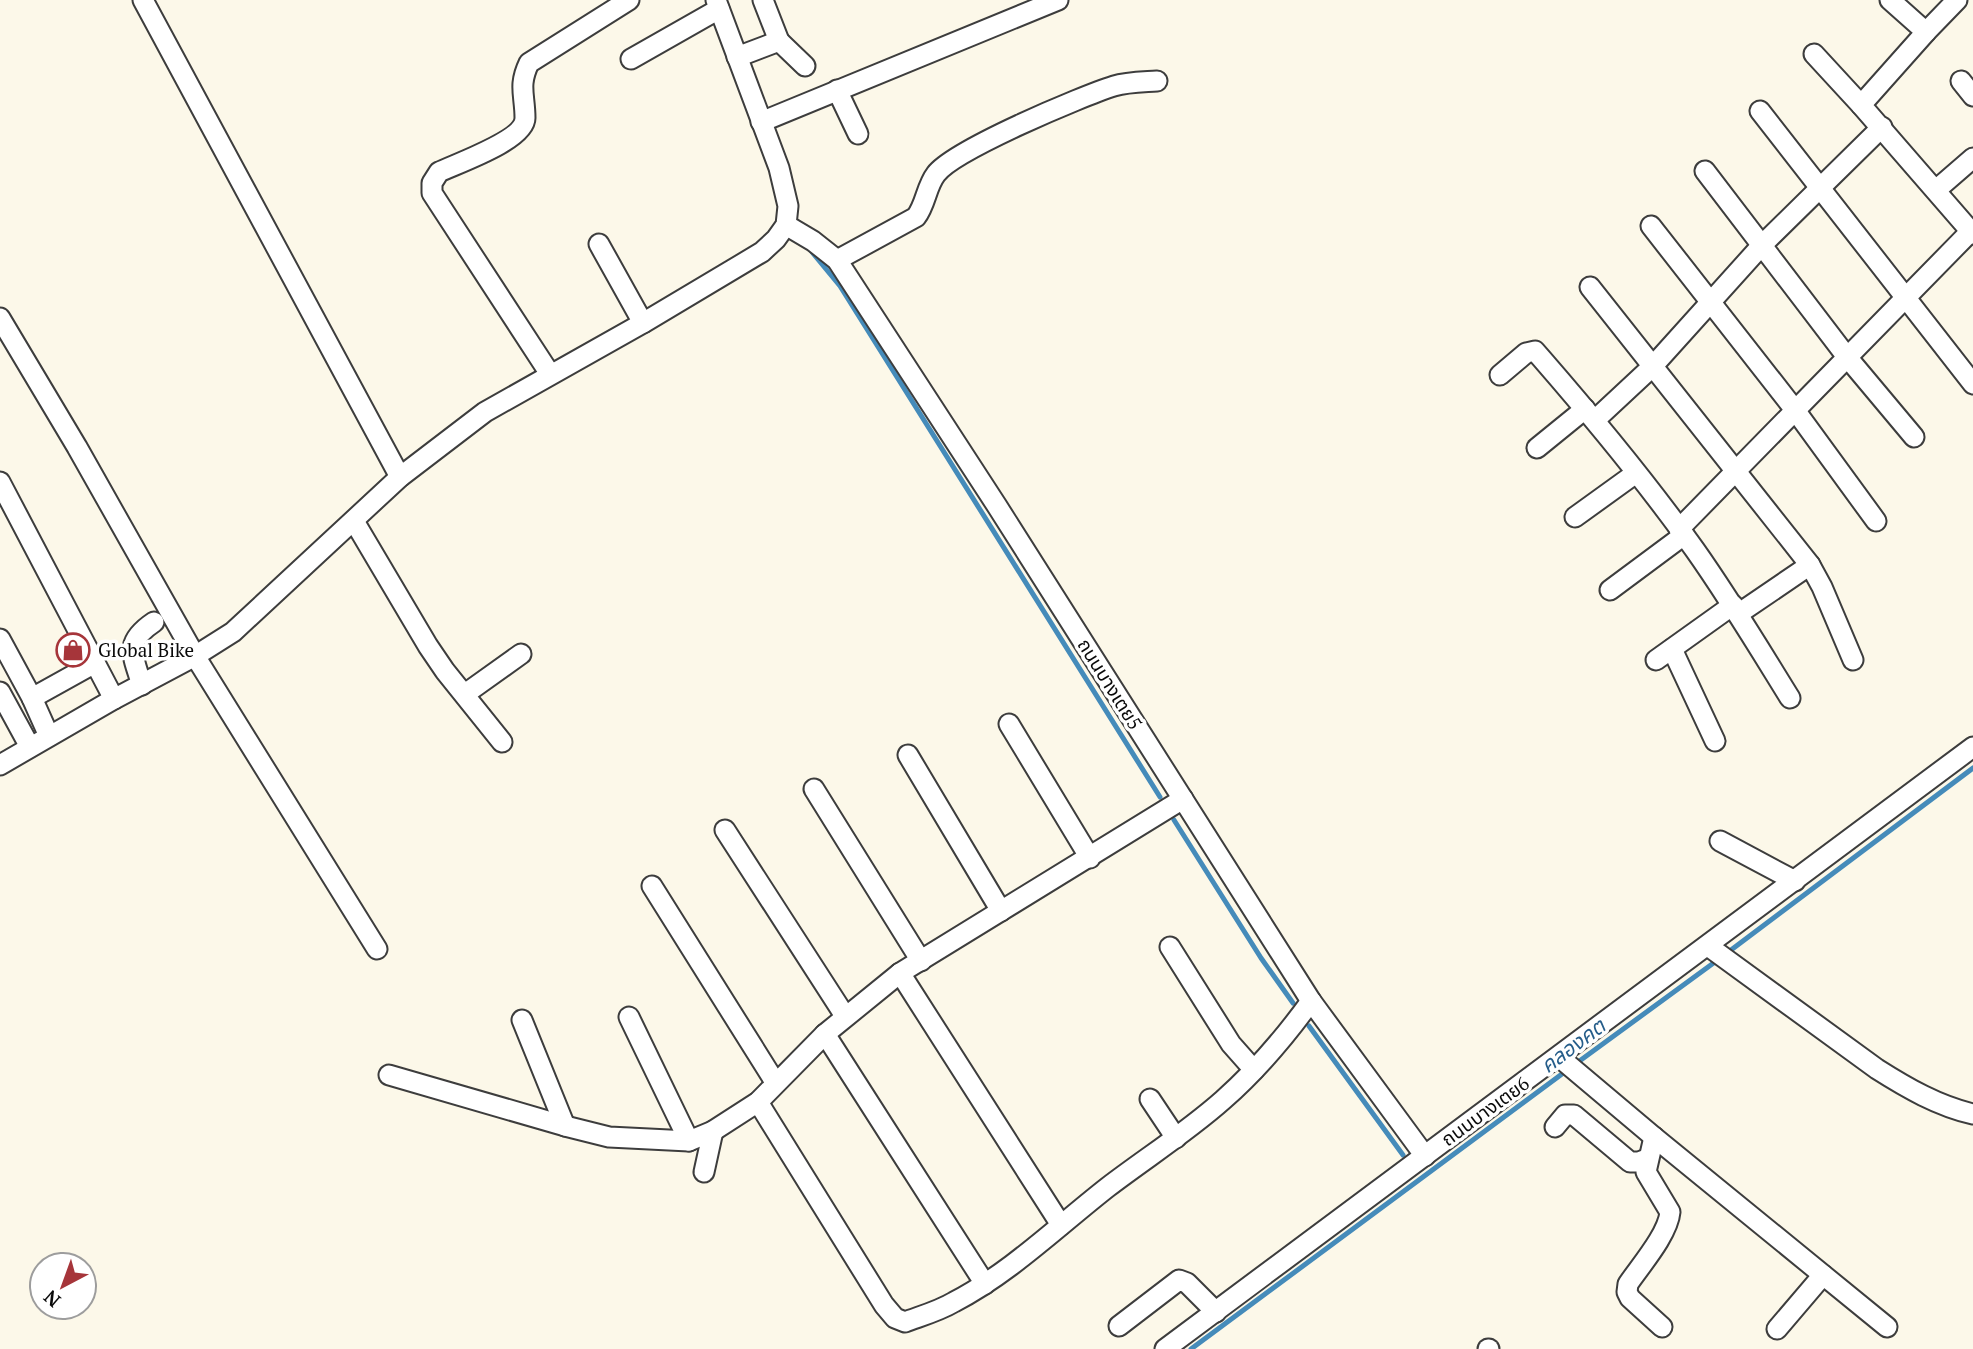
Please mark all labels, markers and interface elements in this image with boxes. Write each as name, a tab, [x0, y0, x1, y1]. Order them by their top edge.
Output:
shop icon: Global Bike	[54, 631, 92, 669]
street label: ถนนบางเตย5	[1073, 633, 1148, 734]
place label: Global Bike	[98, 637, 194, 662]
water label: คลองคต	[1534, 1011, 1612, 1079]
street label: ถนนบางเตย6	[1436, 1070, 1534, 1151]
north arrow	[28, 1251, 98, 1321]
text: N	[37, 1285, 65, 1313]

